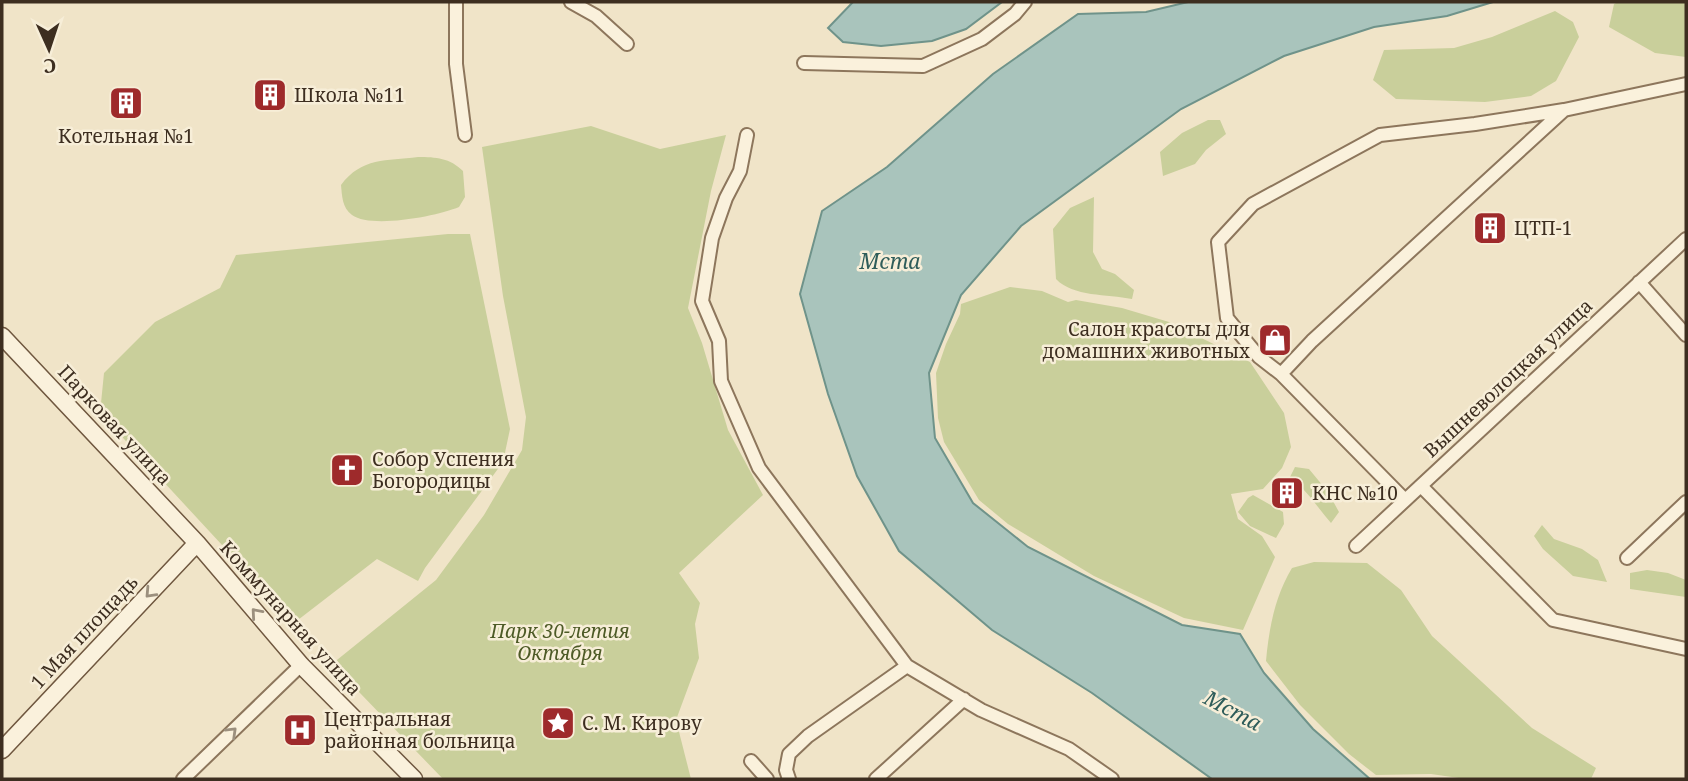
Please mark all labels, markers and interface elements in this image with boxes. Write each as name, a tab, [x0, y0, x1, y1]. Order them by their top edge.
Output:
north arrow	[14, 14, 84, 84]
text: С	[43, 53, 57, 79]
building icon: Школа №11	[251, 76, 289, 114]
place label: Школа №11	[294, 82, 405, 108]
building icon: Котельная №1	[107, 84, 145, 122]
place label: Котельная №1	[58, 123, 194, 149]
building icon: ЦТП-1	[1471, 209, 1509, 247]
place label: ЦТП-1	[1514, 215, 1572, 241]
water label: Мста	[858, 247, 921, 275]
street label: Вышневолоцкая улица	[1418, 293, 1598, 463]
place label: Салон красоты для домашних животных	[1043, 316, 1250, 364]
shop icon: Салон красоты для домашних животных	[1256, 321, 1294, 359]
street label: Парковая улица	[52, 359, 178, 491]
place label: Собор Успения Богородицы	[372, 446, 515, 494]
church icon: Собор Успения Богородицы	[328, 451, 366, 489]
building icon: КНС №10	[1268, 474, 1306, 512]
place label: КНС №10	[1312, 480, 1398, 506]
street label: Коммунарная улица	[214, 535, 368, 701]
street label: 1 Мая площадь	[25, 570, 143, 694]
one-way arrow	[145, 585, 158, 598]
one-way arrow	[252, 609, 264, 622]
park label: Парк 30-летия Октября	[489, 618, 630, 666]
water label: Мста	[1199, 683, 1267, 737]
place icon: С. М. Кирову	[539, 704, 577, 742]
place label: Центральная районная больница	[324, 706, 516, 754]
place label: С. М. Кирову	[582, 710, 702, 736]
hospital icon: Центральная районная больница	[281, 711, 319, 749]
one-way arrow	[224, 727, 237, 740]

